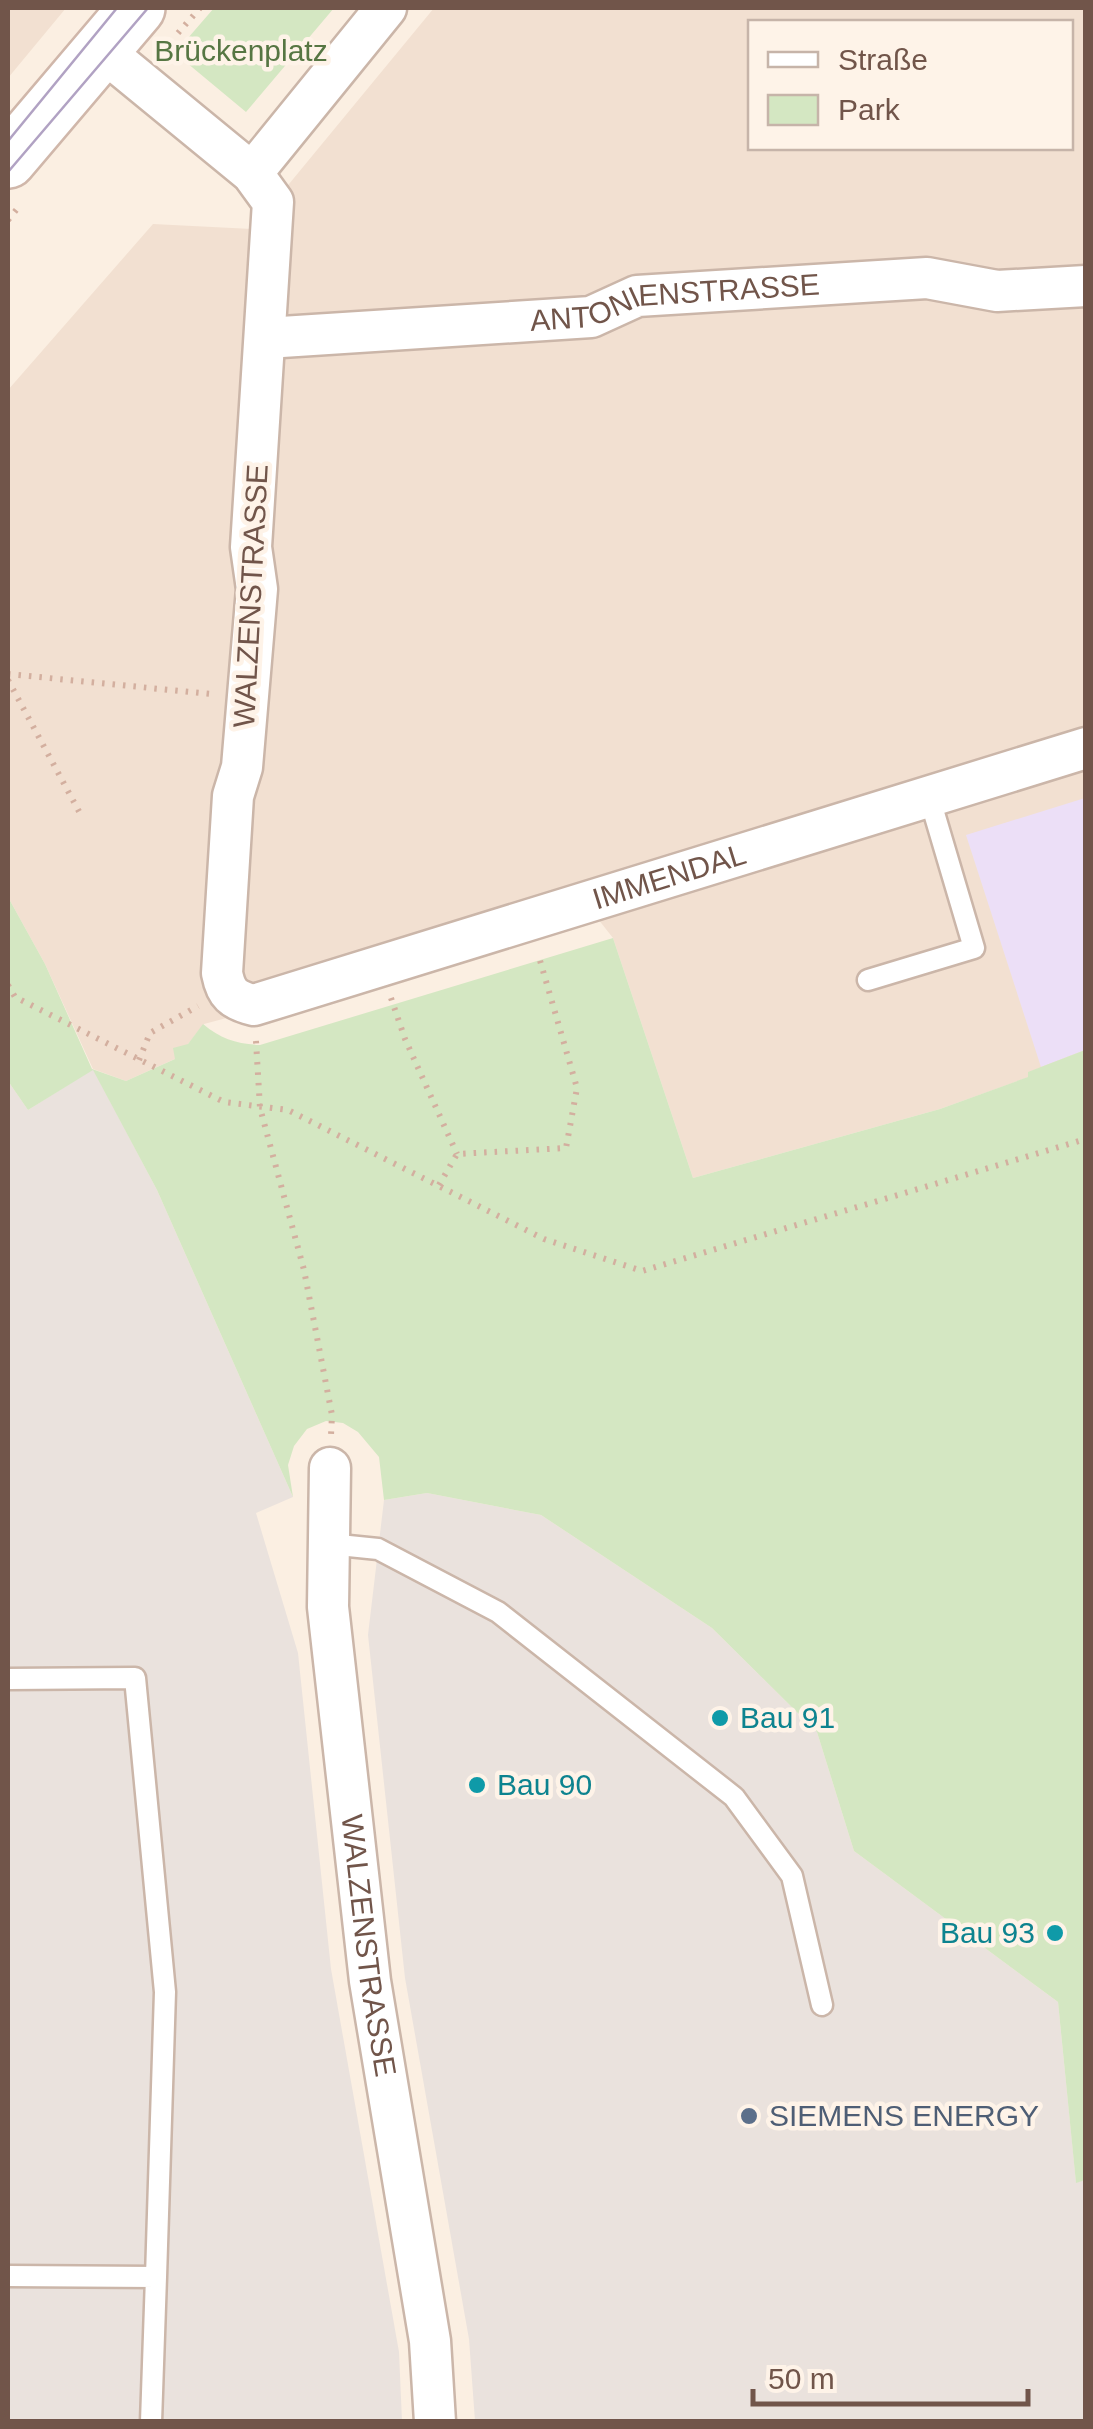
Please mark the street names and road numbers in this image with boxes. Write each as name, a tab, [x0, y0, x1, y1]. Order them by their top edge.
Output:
street label: ANTONIENSTRASSE	[529, 268, 821, 337]
street label: WALZENSTRASSE	[227, 463, 274, 729]
street label: IMMENDAL	[589, 837, 750, 915]
street label: WALZENSTRASSE	[335, 1813, 403, 2079]

